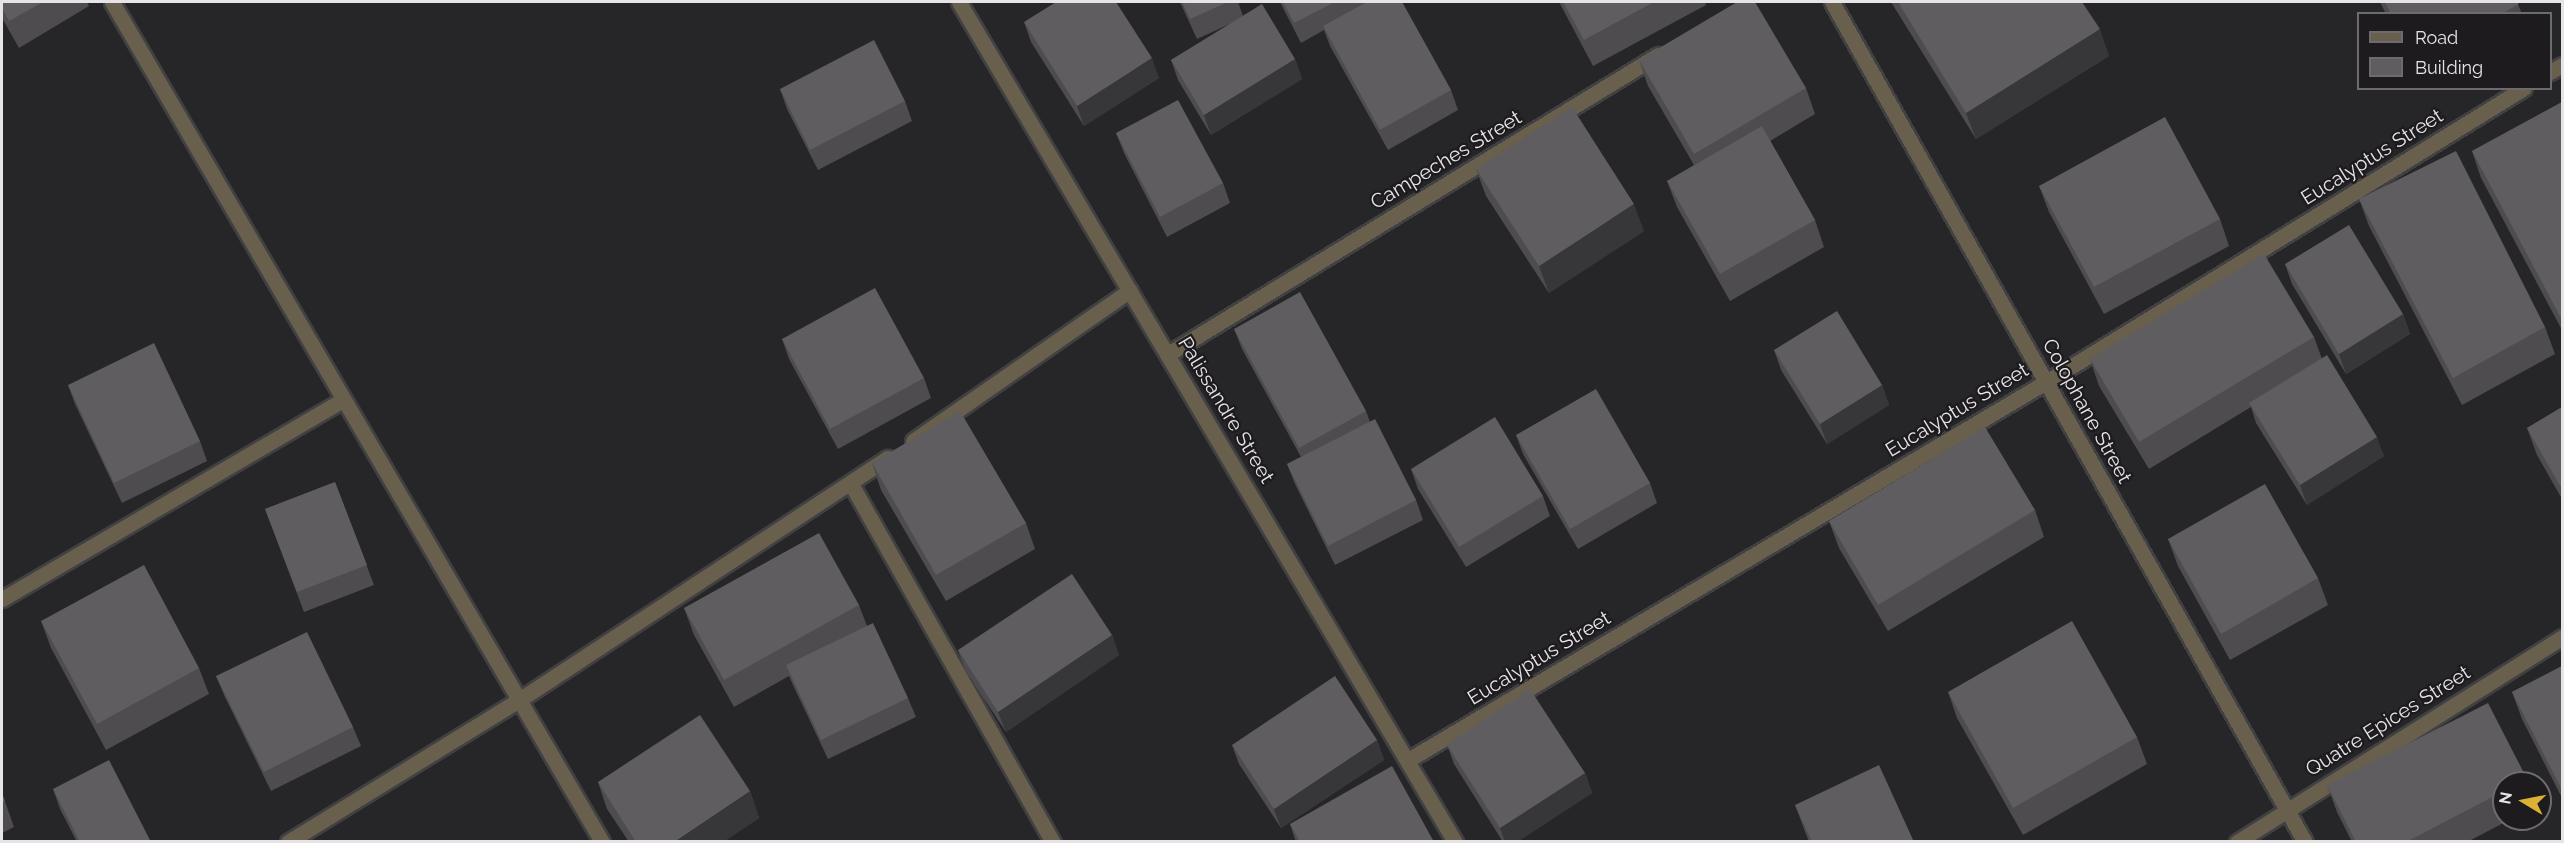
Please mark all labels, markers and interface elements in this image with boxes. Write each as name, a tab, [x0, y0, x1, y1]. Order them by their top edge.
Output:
legend	[2357, 12, 2552, 90]
text: Road	[2415, 27, 2458, 48]
text: Building	[2415, 57, 2483, 78]
street label: Eucalyptus Street	[2297, 104, 2447, 210]
street label: Campeches Street	[1366, 106, 1526, 214]
street label: Palissandre Street	[1173, 333, 1279, 487]
street label: Colophane Street	[2037, 334, 2137, 488]
street label: Eucalyptus Street	[1881, 358, 2033, 462]
street label: Eucalyptus Street	[1463, 606, 1615, 710]
street label: Quatre Epices Street	[2301, 661, 2475, 781]
north arrow	[2492, 771, 2552, 831]
text: N	[2495, 790, 2516, 806]

